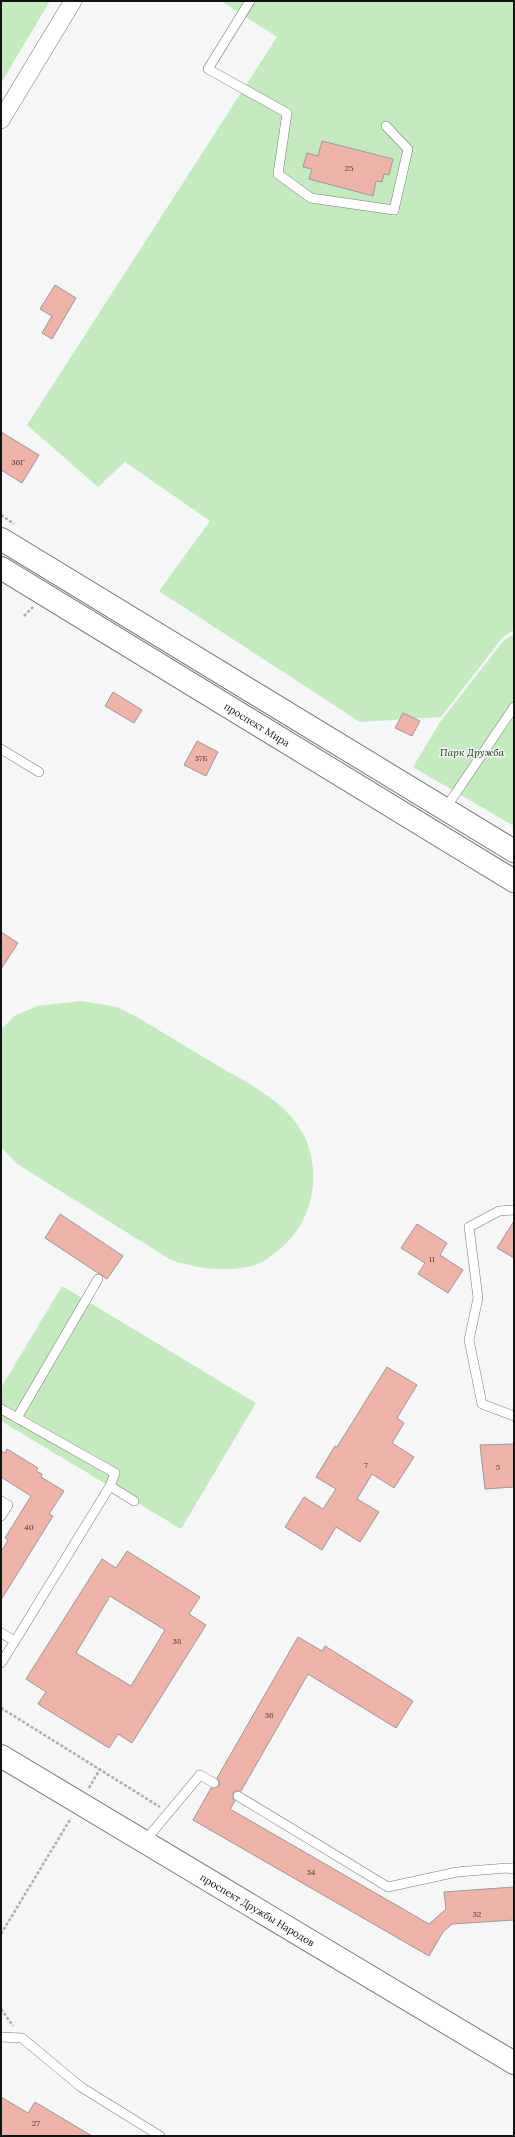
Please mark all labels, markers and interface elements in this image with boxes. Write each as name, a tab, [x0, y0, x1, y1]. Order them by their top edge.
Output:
house number: 25	[345, 163, 353, 173]
house number: 36Г	[11, 457, 25, 467]
street label: проспект Мира	[222, 700, 292, 750]
park label: Парк Дружба	[440, 746, 504, 759]
house number: 37Б	[195, 753, 207, 763]
house number: 11	[429, 1254, 435, 1264]
house number: 7	[364, 1460, 368, 1470]
house number: 5	[496, 1462, 500, 1472]
house number: 40	[24, 1522, 34, 1532]
house number: 38	[173, 1636, 182, 1646]
house number: 36	[264, 1710, 274, 1720]
house number: 34	[307, 1867, 316, 1877]
street label: проспект Дружбы Народов	[198, 1871, 317, 1949]
house number: 32	[473, 1909, 481, 1919]
house number: 27	[32, 2118, 40, 2128]

